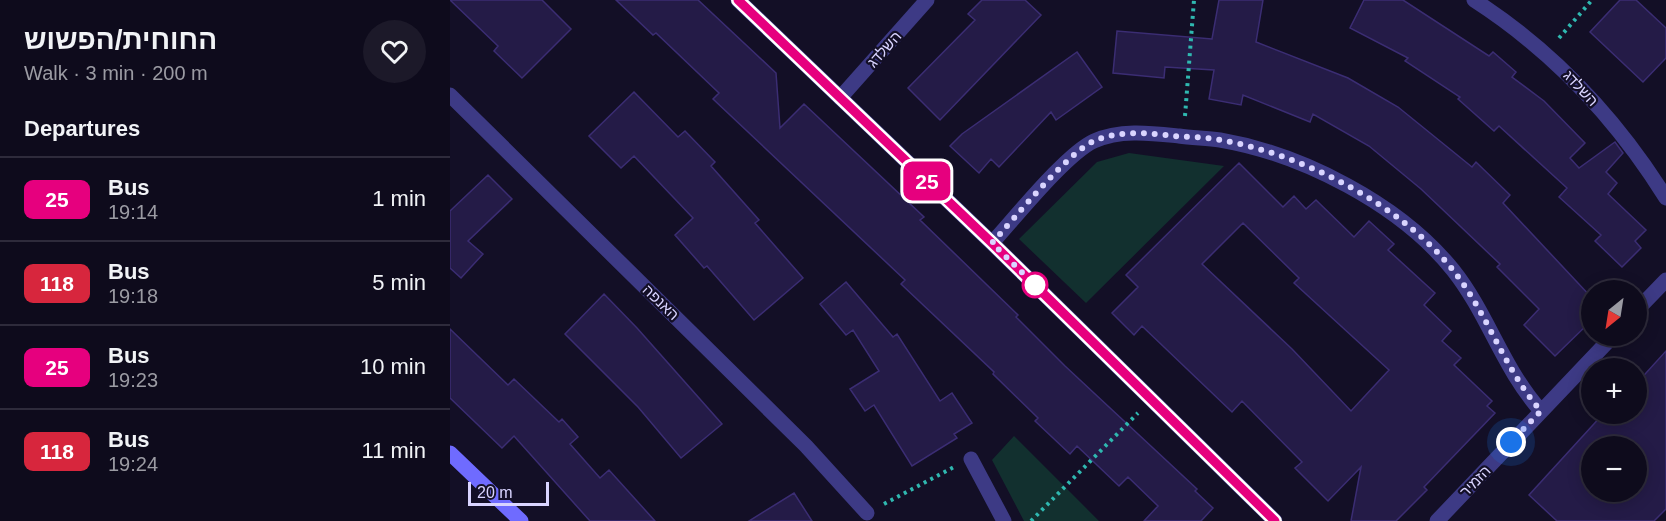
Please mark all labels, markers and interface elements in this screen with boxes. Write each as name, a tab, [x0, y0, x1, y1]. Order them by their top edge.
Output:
button: heart	[363, 20, 426, 83]
text: החוחית/הפשוש	[24, 24, 217, 55]
street label: השלדג	[864, 28, 904, 70]
text: Walk · 3 min · 200 m	[24, 62, 208, 84]
street label: השלדג	[1560, 67, 1602, 109]
text: Departures	[24, 116, 140, 141]
line badge: 25	[900, 162, 954, 201]
text: 25	[915, 170, 939, 193]
text: Bus	[108, 175, 150, 200]
text: 1 min	[372, 186, 426, 211]
text: 25	[45, 188, 69, 211]
text: 19:14	[108, 201, 158, 223]
text: Bus	[108, 259, 150, 284]
text: 5 min	[372, 270, 426, 295]
text: 118	[40, 272, 74, 295]
unlabelled marker	[1022, 272, 1048, 298]
north arrow	[1581, 280, 1647, 346]
map controls	[1581, 280, 1647, 502]
street label: האנפה	[639, 281, 683, 323]
text: 19:18	[108, 285, 158, 307]
text: Bus	[108, 343, 150, 368]
text: 10 min	[360, 354, 426, 379]
text: 25	[45, 356, 69, 379]
button: +	[1581, 358, 1647, 424]
text: 19:23	[108, 369, 158, 391]
text: Bus	[108, 427, 150, 452]
your location	[1496, 427, 1526, 457]
button: −	[1581, 436, 1647, 502]
text: 11 min	[362, 438, 426, 463]
text: 118	[40, 440, 74, 463]
text: 19:24	[108, 453, 158, 475]
street label: הזמיר	[1456, 462, 1494, 500]
scale bar	[468, 479, 549, 506]
text: 20 m	[477, 484, 513, 501]

